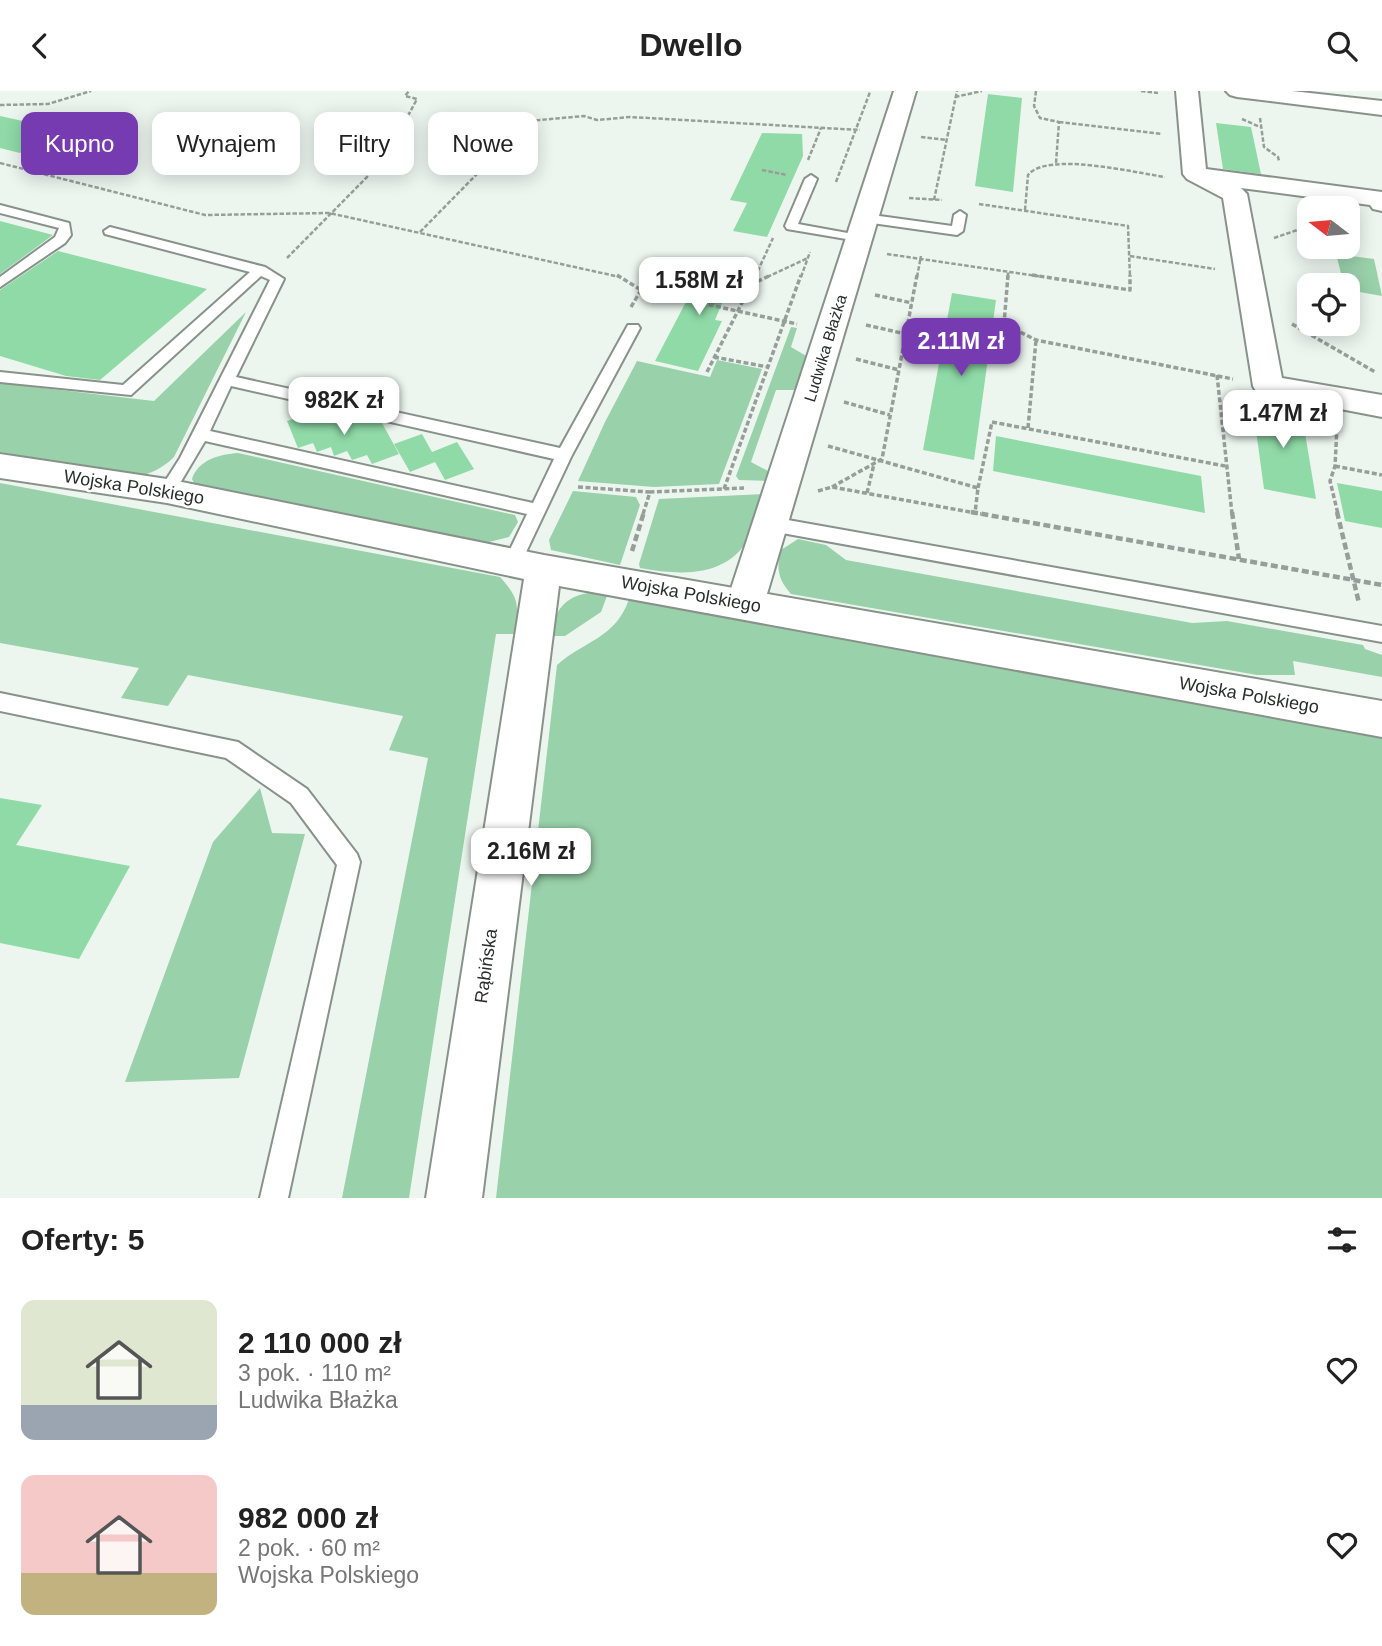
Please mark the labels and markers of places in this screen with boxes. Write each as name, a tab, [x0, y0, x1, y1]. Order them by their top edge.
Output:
pin: 1.58M zł	[627, 257, 771, 317]
pin: 2.11M zł	[889, 319, 1033, 378]
pin: 982K zł	[279, 377, 409, 437]
pin: 1.47M zł	[1211, 391, 1355, 450]
pin: 2.16M zł	[459, 829, 603, 888]

